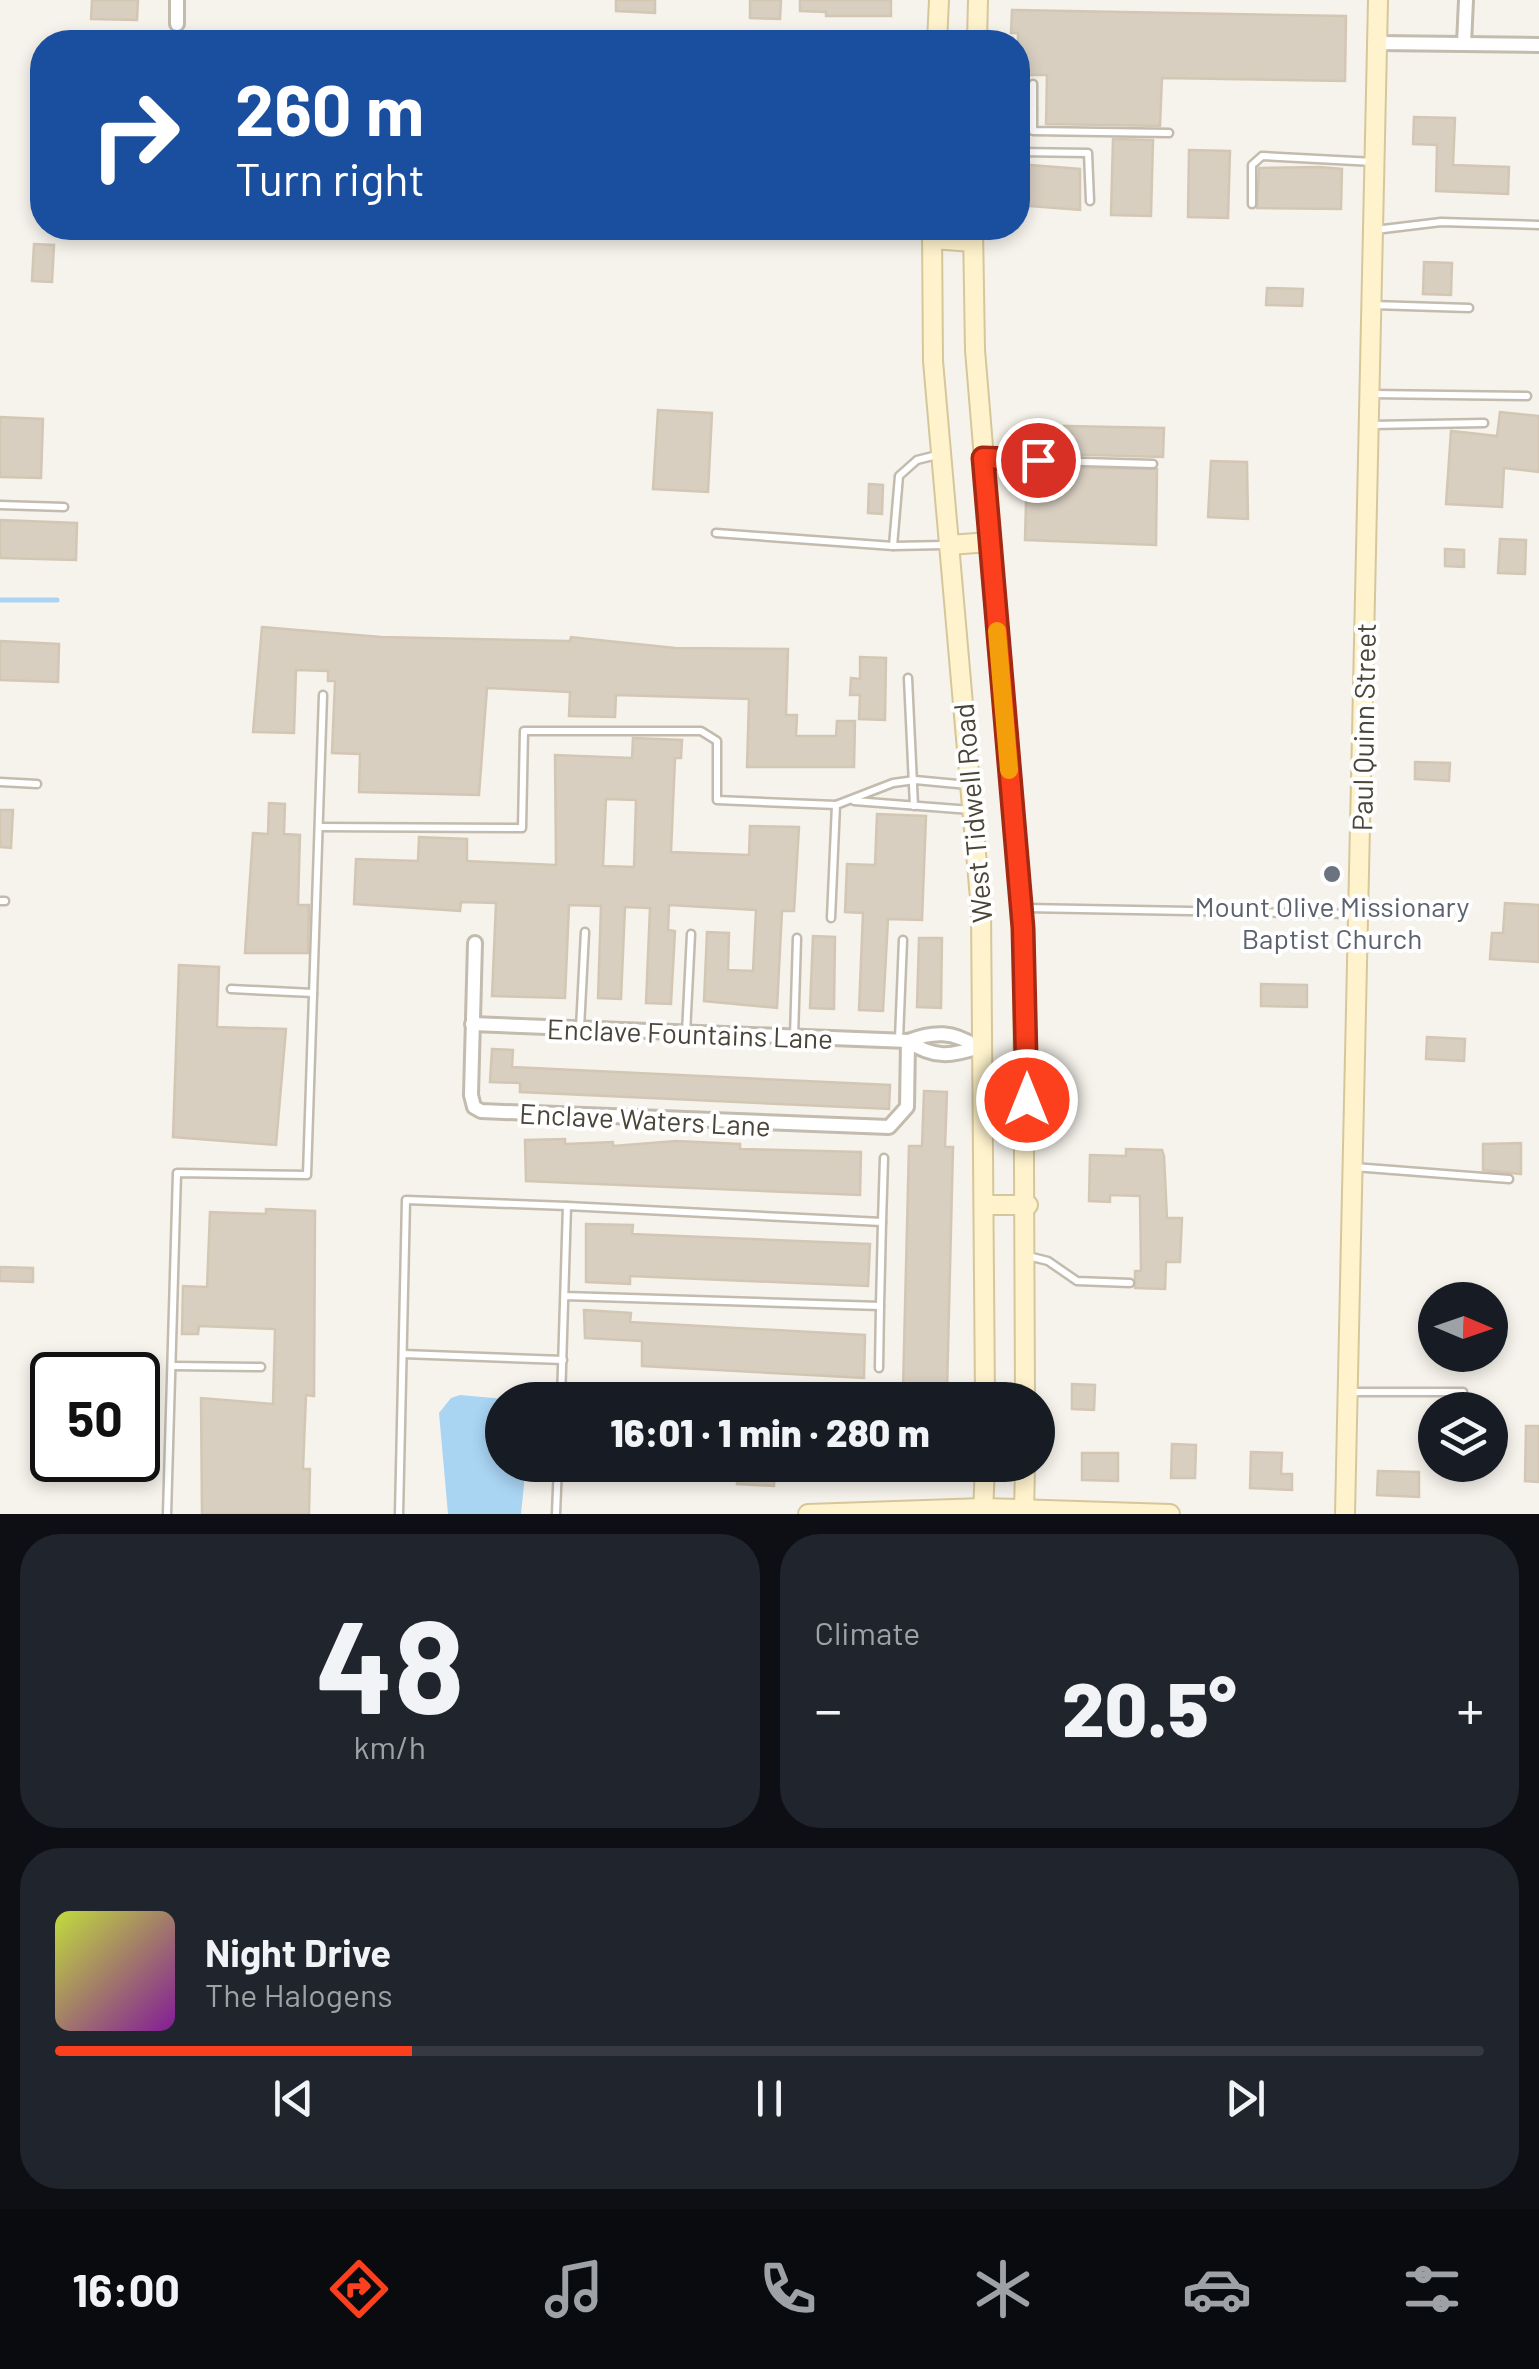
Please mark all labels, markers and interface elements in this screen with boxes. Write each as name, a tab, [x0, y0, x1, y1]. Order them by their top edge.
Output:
text: 260 m	[235, 66, 424, 150]
icon: right	[70, 70, 200, 200]
text: Turn right	[235, 151, 425, 205]
pin	[996, 418, 1081, 503]
icon: arrive	[1011, 433, 1066, 488]
street label: Paul Quinn Street	[1344, 623, 1382, 831]
street label: West Tidwell Road	[945, 702, 999, 924]
marker: Mount Olive Missionary Baptist Church	[1321, 863, 1343, 885]
place label: Mount Olive Missionary Baptist Church	[1195, 889, 1470, 955]
street label: Enclave Fountains Lane	[546, 1011, 834, 1055]
position arrow	[975, 1048, 1079, 1152]
street label: Enclave Waters Lane	[518, 1095, 772, 1143]
north arrow	[1418, 1282, 1508, 1372]
map controls	[1418, 1282, 1508, 1482]
speed limit sign: 50	[30, 1352, 160, 1482]
button: layers	[1418, 1392, 1508, 1482]
text: 16:01 · 1 min · 280 m	[610, 1409, 930, 1455]
text: 48	[315, 1584, 464, 1740]
text: Climate	[815, 1613, 920, 1651]
text: 20.5°	[1062, 1662, 1237, 1752]
text: −	[815, 1675, 842, 1741]
text: +	[1456, 1675, 1484, 1741]
text: km/h	[354, 1727, 426, 1765]
text: Night Drive	[205, 1929, 391, 1975]
text: The Halogens	[205, 1975, 393, 2013]
icon: previous	[266, 2071, 321, 2126]
icon: pause	[742, 2071, 797, 2126]
icon: next	[1218, 2071, 1273, 2126]
icon: directions	[324, 2254, 394, 2324]
icon: music	[539, 2254, 609, 2324]
icon: phone	[753, 2254, 823, 2324]
icon: climate	[968, 2254, 1038, 2324]
icon: car	[1182, 2254, 1252, 2324]
icon: filters	[1397, 2254, 1467, 2324]
text: 16:00	[72, 2262, 180, 2316]

